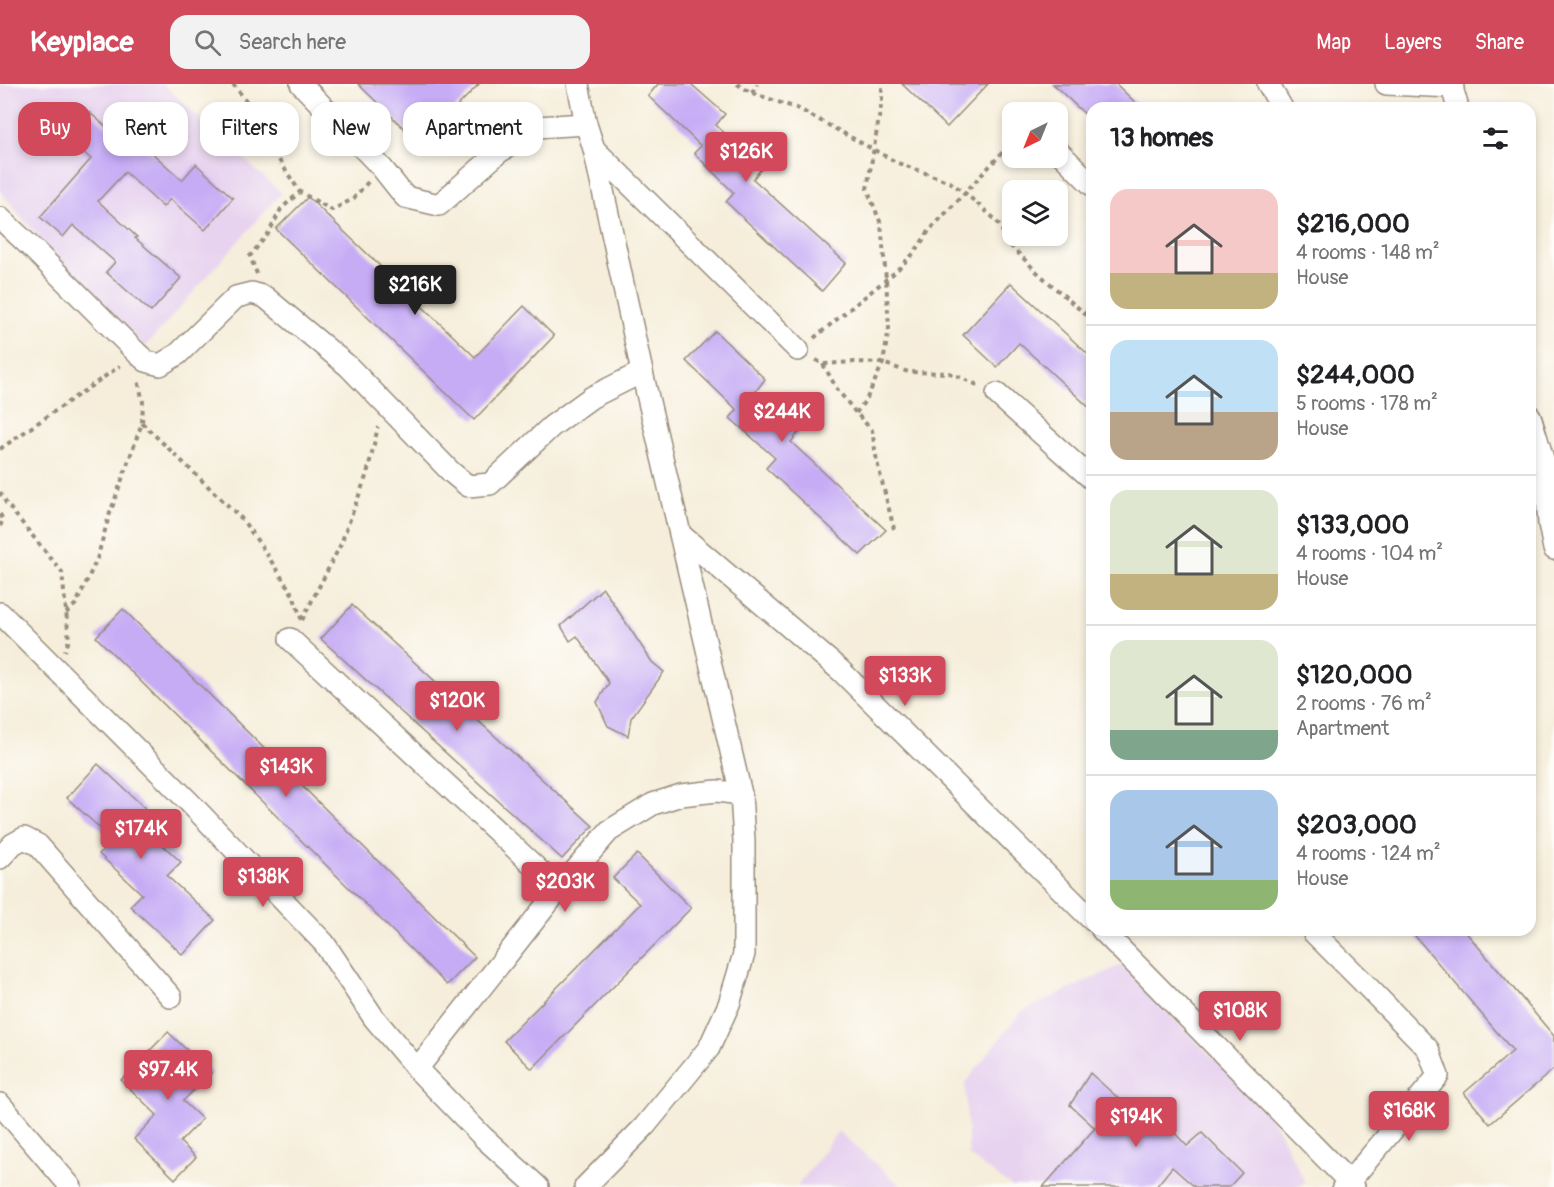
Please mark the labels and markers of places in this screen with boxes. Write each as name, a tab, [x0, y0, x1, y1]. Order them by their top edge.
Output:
pin: $126K	[704, 132, 788, 183]
pin: $216K	[373, 265, 457, 316]
pin: $244K	[740, 392, 824, 443]
pin: $133K	[863, 656, 947, 707]
pin: $120K	[415, 681, 499, 732]
pin: $143K	[244, 747, 328, 798]
pin: $174K	[99, 809, 183, 860]
pin: $138K	[221, 857, 305, 908]
pin: $203K	[523, 862, 607, 913]
pin: $108K	[1198, 991, 1282, 1042]
pin: $97.4K	[119, 1050, 217, 1101]
pin: $168K	[1367, 1091, 1451, 1142]
pin: $194K	[1094, 1097, 1178, 1148]

